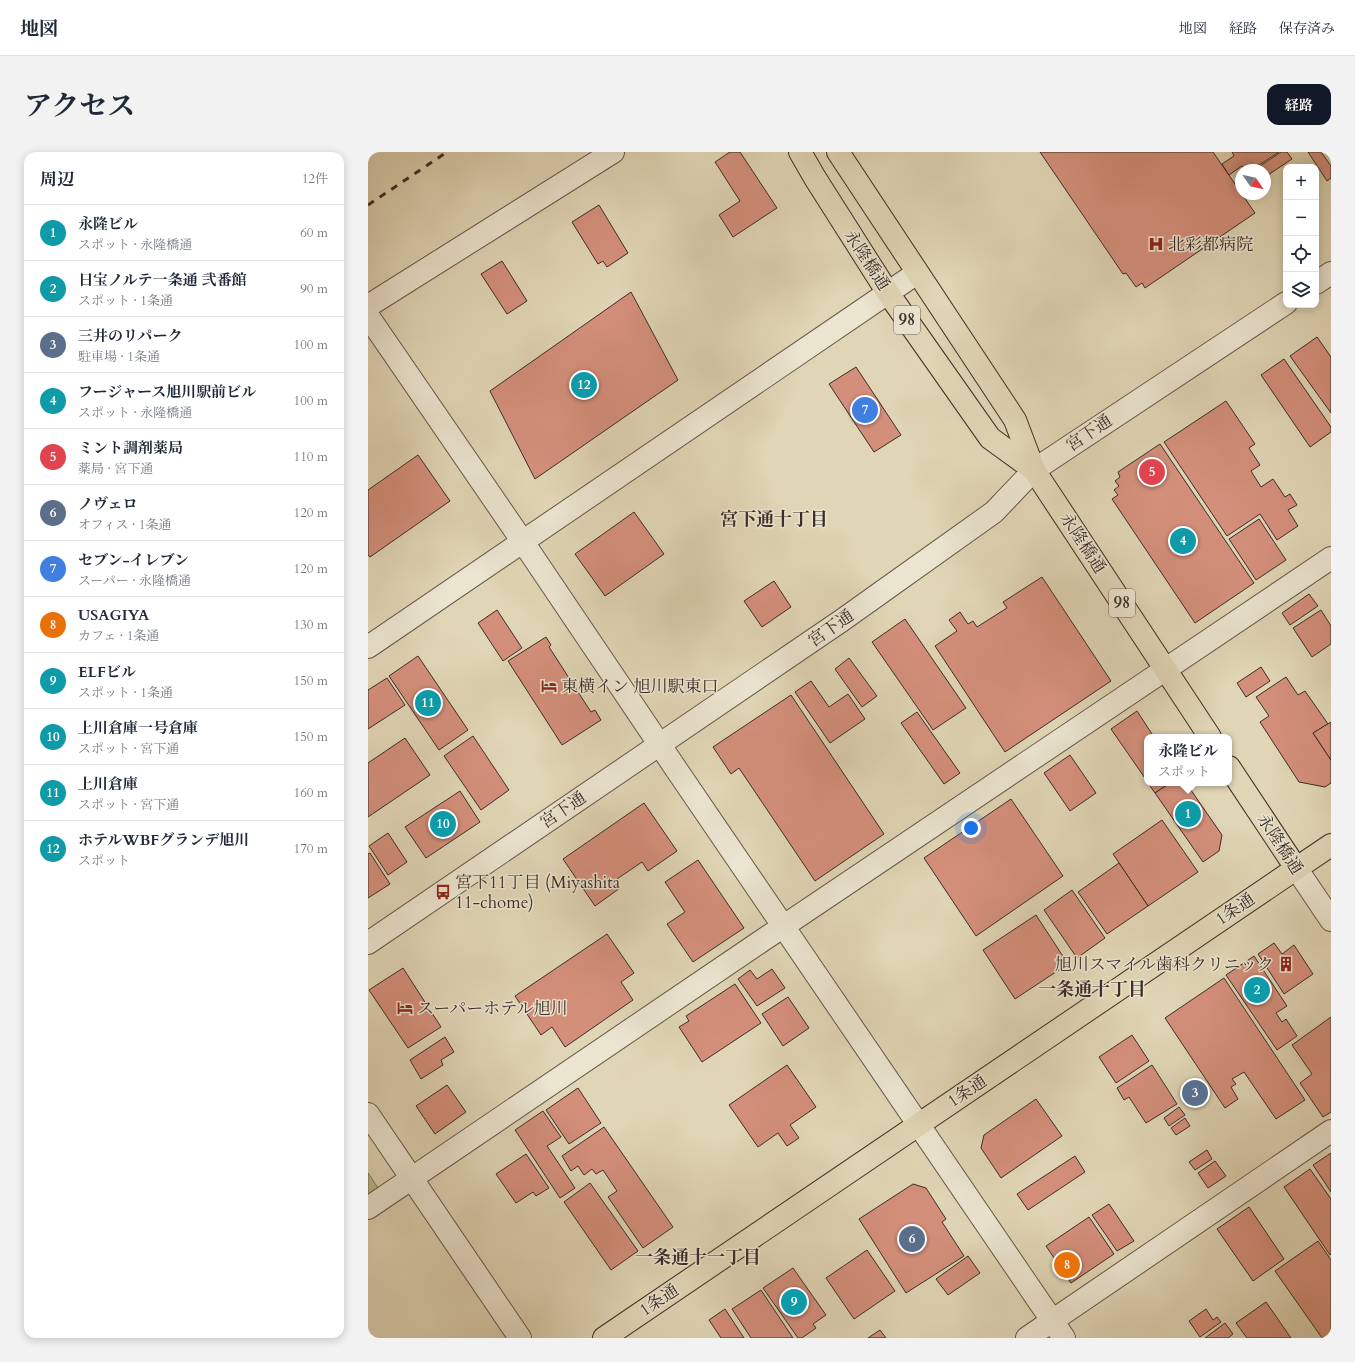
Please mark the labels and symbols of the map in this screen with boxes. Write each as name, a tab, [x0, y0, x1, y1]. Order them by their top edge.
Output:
north arrow	[1235, 164, 1271, 200]
street label: 永隆橋通	[839, 225, 895, 295]
place label: 北彩都病院	[1168, 233, 1253, 256]
hospital icon: 北彩都病院	[1147, 235, 1165, 253]
road number: 98	[894, 306, 920, 334]
pin: 12	[571, 370, 597, 400]
pin: 7	[852, 395, 878, 425]
street label: 宮下通	[1061, 409, 1117, 457]
pin: 5	[1139, 457, 1165, 487]
district label: 宮下通十丁目	[720, 507, 828, 532]
street label: 永隆橋通	[1055, 508, 1111, 578]
pin: 4	[1170, 526, 1196, 556]
road number: 98	[1109, 589, 1135, 617]
street label: 宮下通	[804, 604, 858, 652]
place label: 東横イン 旭川駅東口	[561, 675, 719, 698]
hotel icon: 東横イン 旭川駅東口	[540, 677, 558, 695]
pin: 11	[415, 688, 441, 718]
street label: 宮下通	[535, 786, 591, 834]
pin: 1	[1175, 799, 1201, 829]
pin: 10	[430, 809, 456, 839]
street label: 永隆橋通	[1252, 809, 1308, 879]
your location	[961, 818, 981, 838]
place label: 宮下11丁目 (Miyashita 11-chome)	[455, 871, 621, 914]
bus stop icon: 宮下11丁目 (Miyashita 11-chome)	[434, 883, 452, 901]
street label: 1条通	[1211, 888, 1259, 930]
place label: 旭川スマイル歯科クリニック	[1055, 953, 1274, 976]
building icon: 旭川スマイル歯科クリニック	[1277, 955, 1295, 973]
pin: 2	[1244, 975, 1270, 1005]
district label: 一条通十丁目	[1038, 977, 1146, 1002]
place label: スーパーホテル旭川	[417, 997, 567, 1020]
hotel icon: スーパーホテル旭川	[396, 999, 414, 1017]
street label: 1条通	[943, 1070, 991, 1112]
pin: 3	[1182, 1078, 1208, 1108]
pin: 6	[899, 1224, 925, 1254]
district label: 一条通十一丁目	[635, 1245, 761, 1270]
pin: 8	[1054, 1250, 1080, 1280]
street label: 1条通	[635, 1279, 683, 1321]
pin: 9	[781, 1287, 807, 1317]

